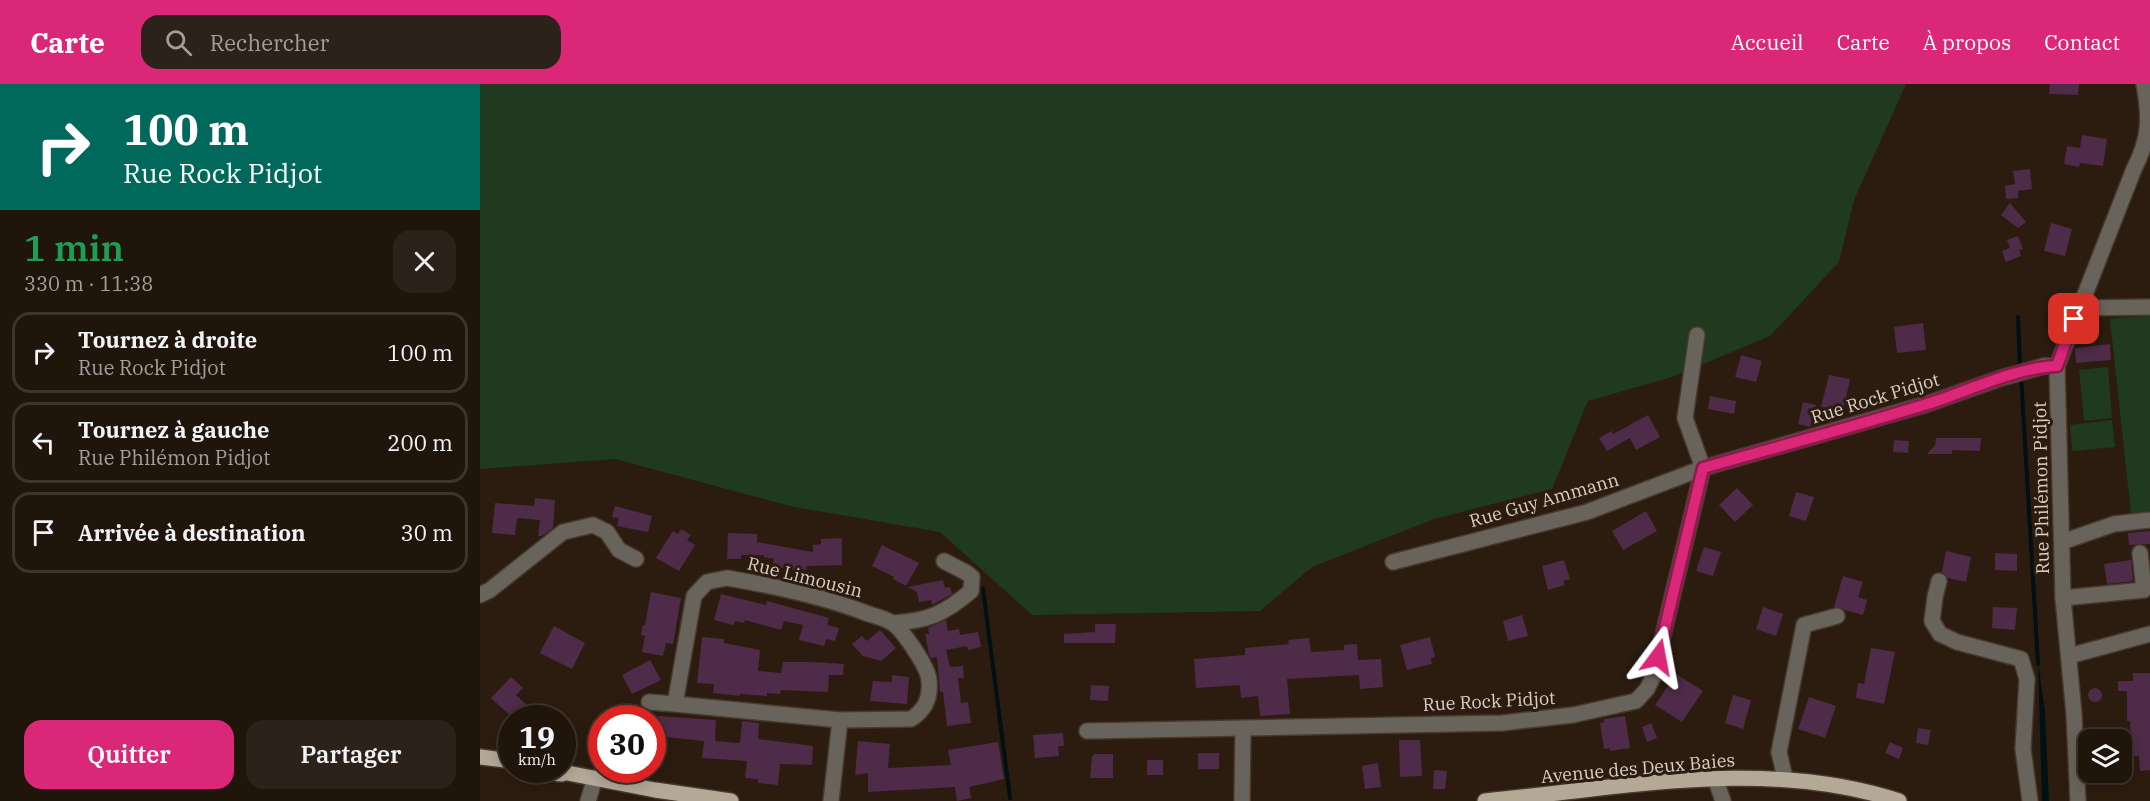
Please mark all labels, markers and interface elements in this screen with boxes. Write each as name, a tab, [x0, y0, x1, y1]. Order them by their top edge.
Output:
search box	[141, 15, 561, 69]
text: Carte	[30, 24, 105, 61]
icon: search	[162, 26, 195, 59]
text: Rechercher	[210, 28, 329, 57]
text: Accueil	[1731, 28, 1804, 56]
text: Carte	[1837, 28, 1890, 56]
text: À propos	[1923, 28, 2011, 56]
text: Contact	[2044, 28, 2120, 56]
text: 100 m	[123, 102, 249, 157]
icon: right	[24, 108, 102, 186]
text: Rue Rock Pidjot	[123, 155, 322, 190]
text: 1 min	[24, 224, 124, 271]
button: close	[393, 230, 456, 293]
text: 330 m · 11:38	[24, 270, 153, 297]
pin	[2048, 293, 2099, 344]
icon: arrive	[2057, 302, 2090, 335]
text: Tournez à droite	[78, 325, 257, 354]
icon: right	[27, 336, 60, 369]
text: 100 m	[387, 338, 453, 367]
text: Rue Rock Pidjot	[78, 354, 226, 381]
street label: Rue Rock Pidjot	[1808, 368, 1942, 428]
street label: Rue Philémon Pidjot	[2028, 401, 2054, 575]
text: Tournez à gauche	[78, 415, 269, 444]
icon: left	[27, 426, 60, 459]
text: 200 m	[387, 428, 453, 457]
text: Rue Philémon Pidjot	[78, 444, 270, 471]
street label: Rue Guy Ammann	[1467, 468, 1621, 532]
icon: arrive	[27, 516, 60, 549]
text: Arrivée à destination	[78, 518, 306, 547]
text: 30 m	[401, 518, 453, 547]
street label: Rue Limousin	[745, 552, 865, 602]
position arrow	[1626, 625, 1690, 689]
street label: Rue Rock Pidjot	[1422, 686, 1556, 716]
speed limit sign: 30	[588, 705, 666, 783]
text: 19	[519, 717, 555, 756]
button: Quitter	[24, 720, 234, 789]
button: Partager	[246, 720, 456, 789]
map controls	[2078, 729, 2132, 783]
button: layers	[2078, 729, 2132, 783]
street label: Avenue des Deux Baies	[1540, 748, 1736, 788]
text: km/h	[518, 750, 556, 769]

